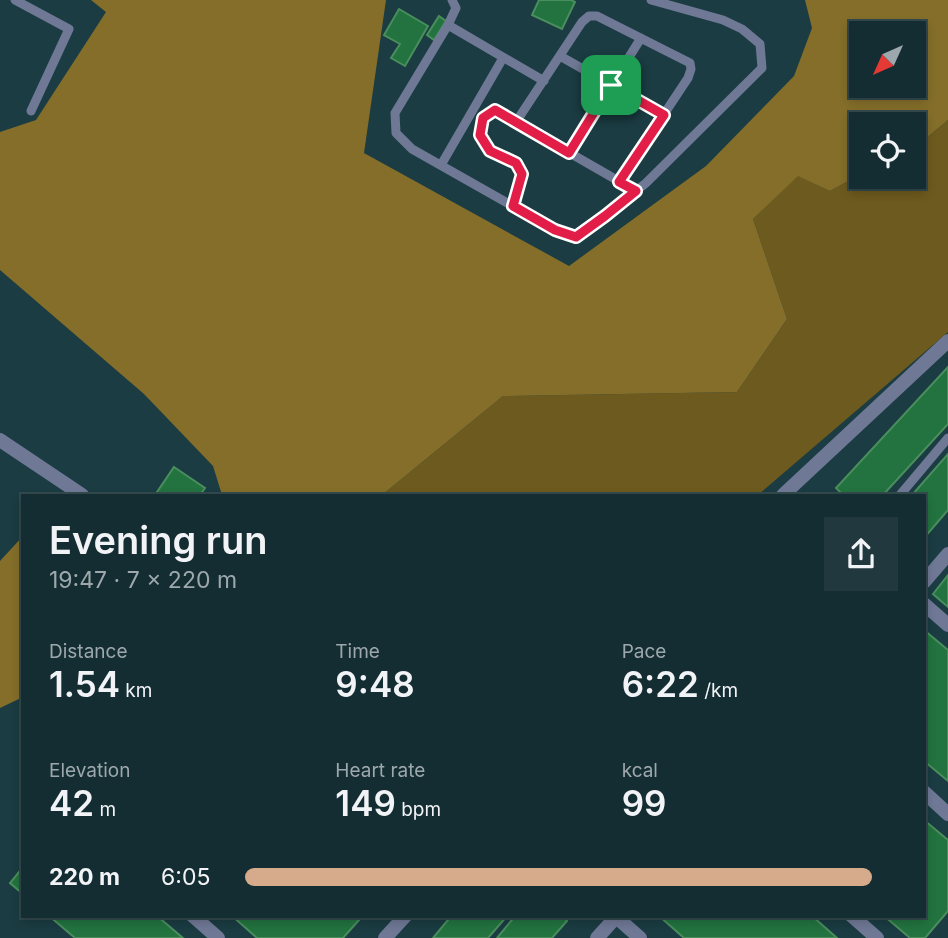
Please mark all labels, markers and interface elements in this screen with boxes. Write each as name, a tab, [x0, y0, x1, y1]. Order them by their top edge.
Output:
north arrow	[849, 21, 926, 98]
map controls	[849, 21, 926, 189]
pin	[581, 55, 641, 115]
icon: arrive	[592, 66, 630, 104]
button: locate	[849, 112, 926, 189]
text: Evening run	[49, 517, 267, 563]
button: share	[824, 517, 898, 591]
text: 19:47 · 7 × 220 m	[49, 566, 237, 594]
text: Distance	[49, 640, 127, 663]
text: Time	[335, 640, 380, 663]
text: Pace	[622, 640, 666, 663]
text: 1.54	[49, 663, 120, 705]
text: 9:48	[335, 663, 415, 705]
text: 6:22	[622, 663, 699, 705]
text: km	[120, 679, 152, 702]
text: /km	[699, 679, 738, 702]
text: Elevation	[49, 759, 130, 782]
text: Heart rate	[335, 759, 425, 782]
text: kcal	[622, 759, 658, 782]
text: 42	[49, 782, 94, 824]
text: 149	[335, 782, 396, 824]
text: 99	[622, 782, 666, 824]
text: m	[94, 798, 116, 821]
text: bpm	[396, 798, 441, 821]
text: 220 m	[49, 863, 120, 891]
text: 6:05	[161, 863, 210, 891]

